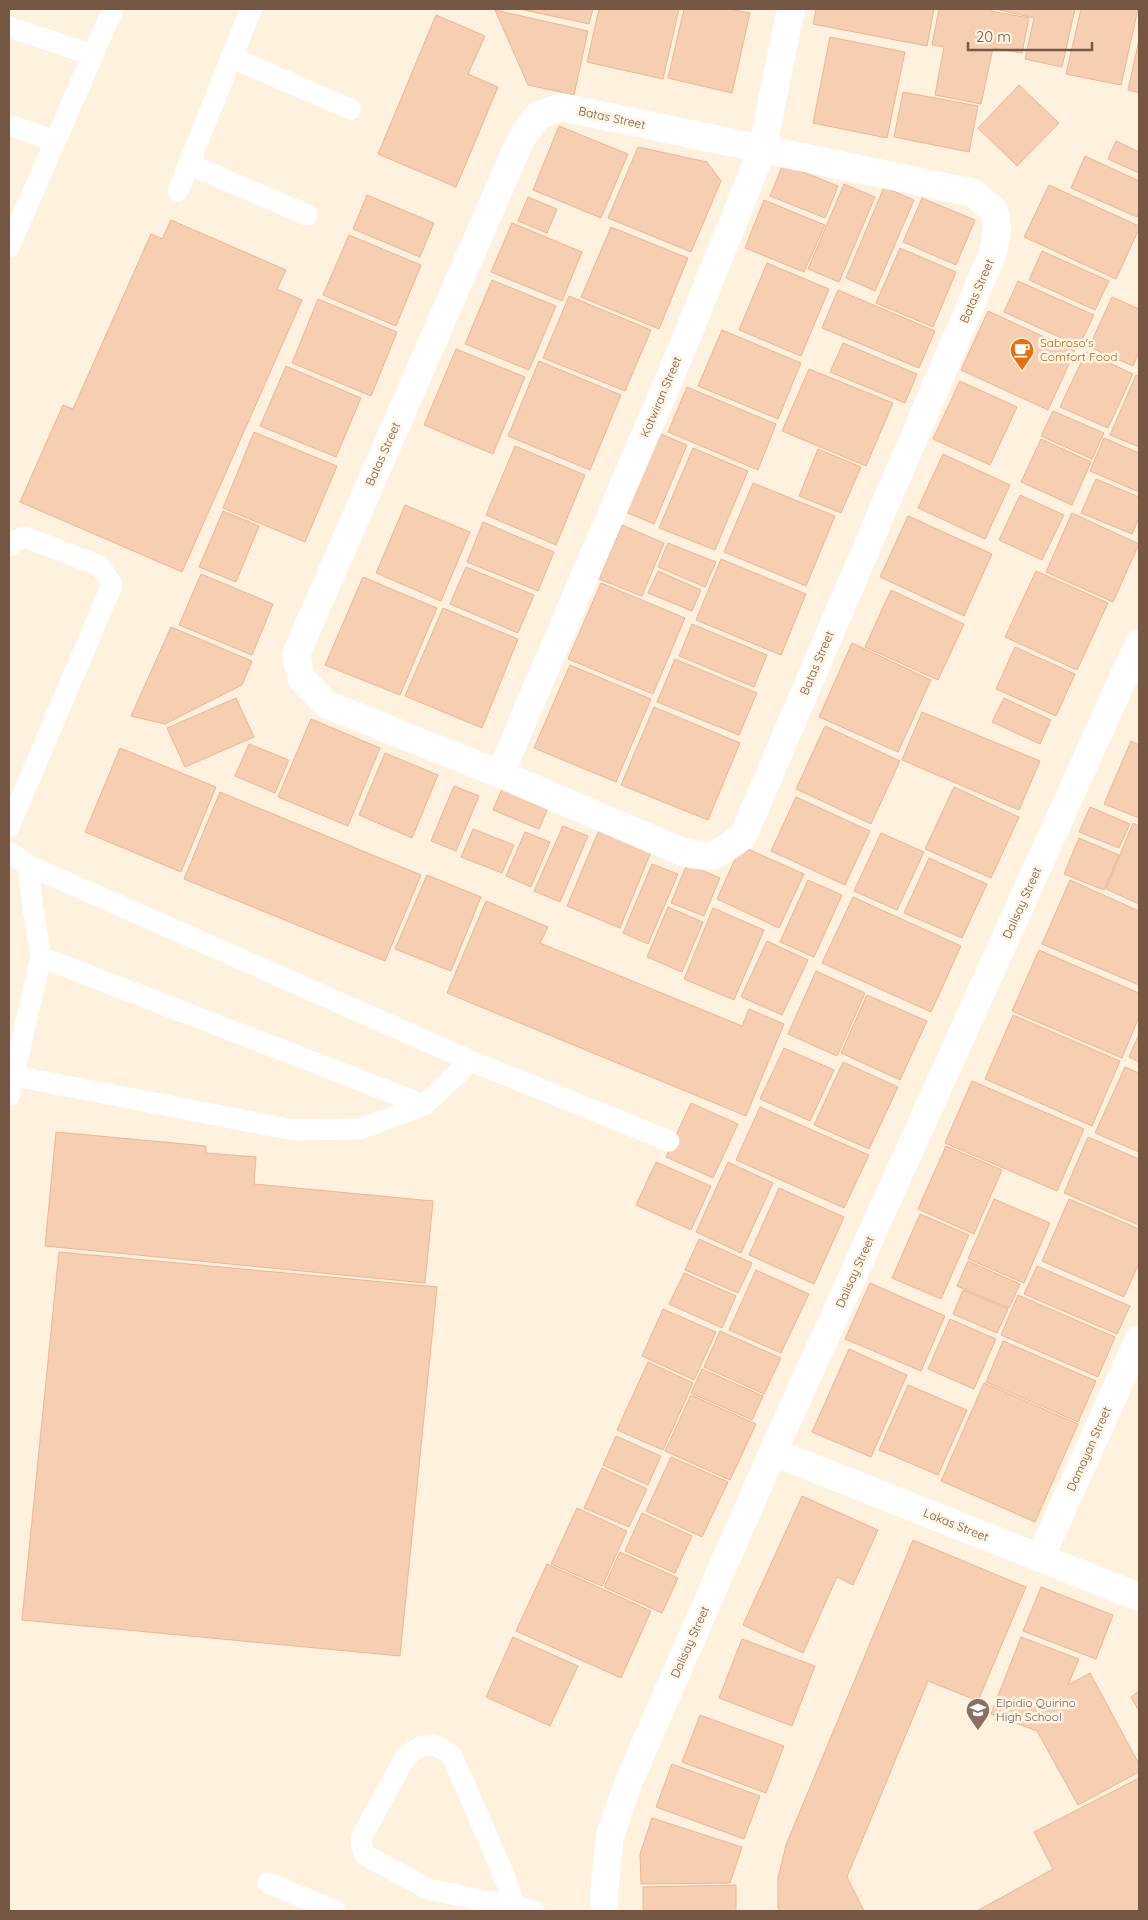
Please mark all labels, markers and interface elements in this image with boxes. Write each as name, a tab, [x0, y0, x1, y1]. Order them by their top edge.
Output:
scale bar	[968, 20, 1092, 52]
text: 20 m	[976, 27, 1011, 46]
street label: Batas Street	[577, 103, 647, 132]
street label: Batas Street	[956, 257, 997, 325]
place label: Sabroso's Comfort Food	[1040, 335, 1118, 364]
cafe icon: Sabroso's Comfort Food	[1009, 337, 1035, 371]
street label: Katwiran Street	[637, 354, 684, 439]
street label: Batas Street	[362, 420, 403, 488]
street label: Batas Street	[796, 629, 837, 697]
street label: Dalisay Street	[999, 865, 1044, 941]
street label: Dalisay Street	[832, 1234, 877, 1310]
street label: Damayan Street	[1063, 1404, 1114, 1494]
street label: Lakas Street	[921, 1505, 991, 1544]
street label: Dalisay Street	[667, 1604, 712, 1680]
place label: Elpidio Quirino High School	[996, 1695, 1076, 1724]
school or university icon: Elpidio Quirino High School	[965, 1697, 991, 1731]

